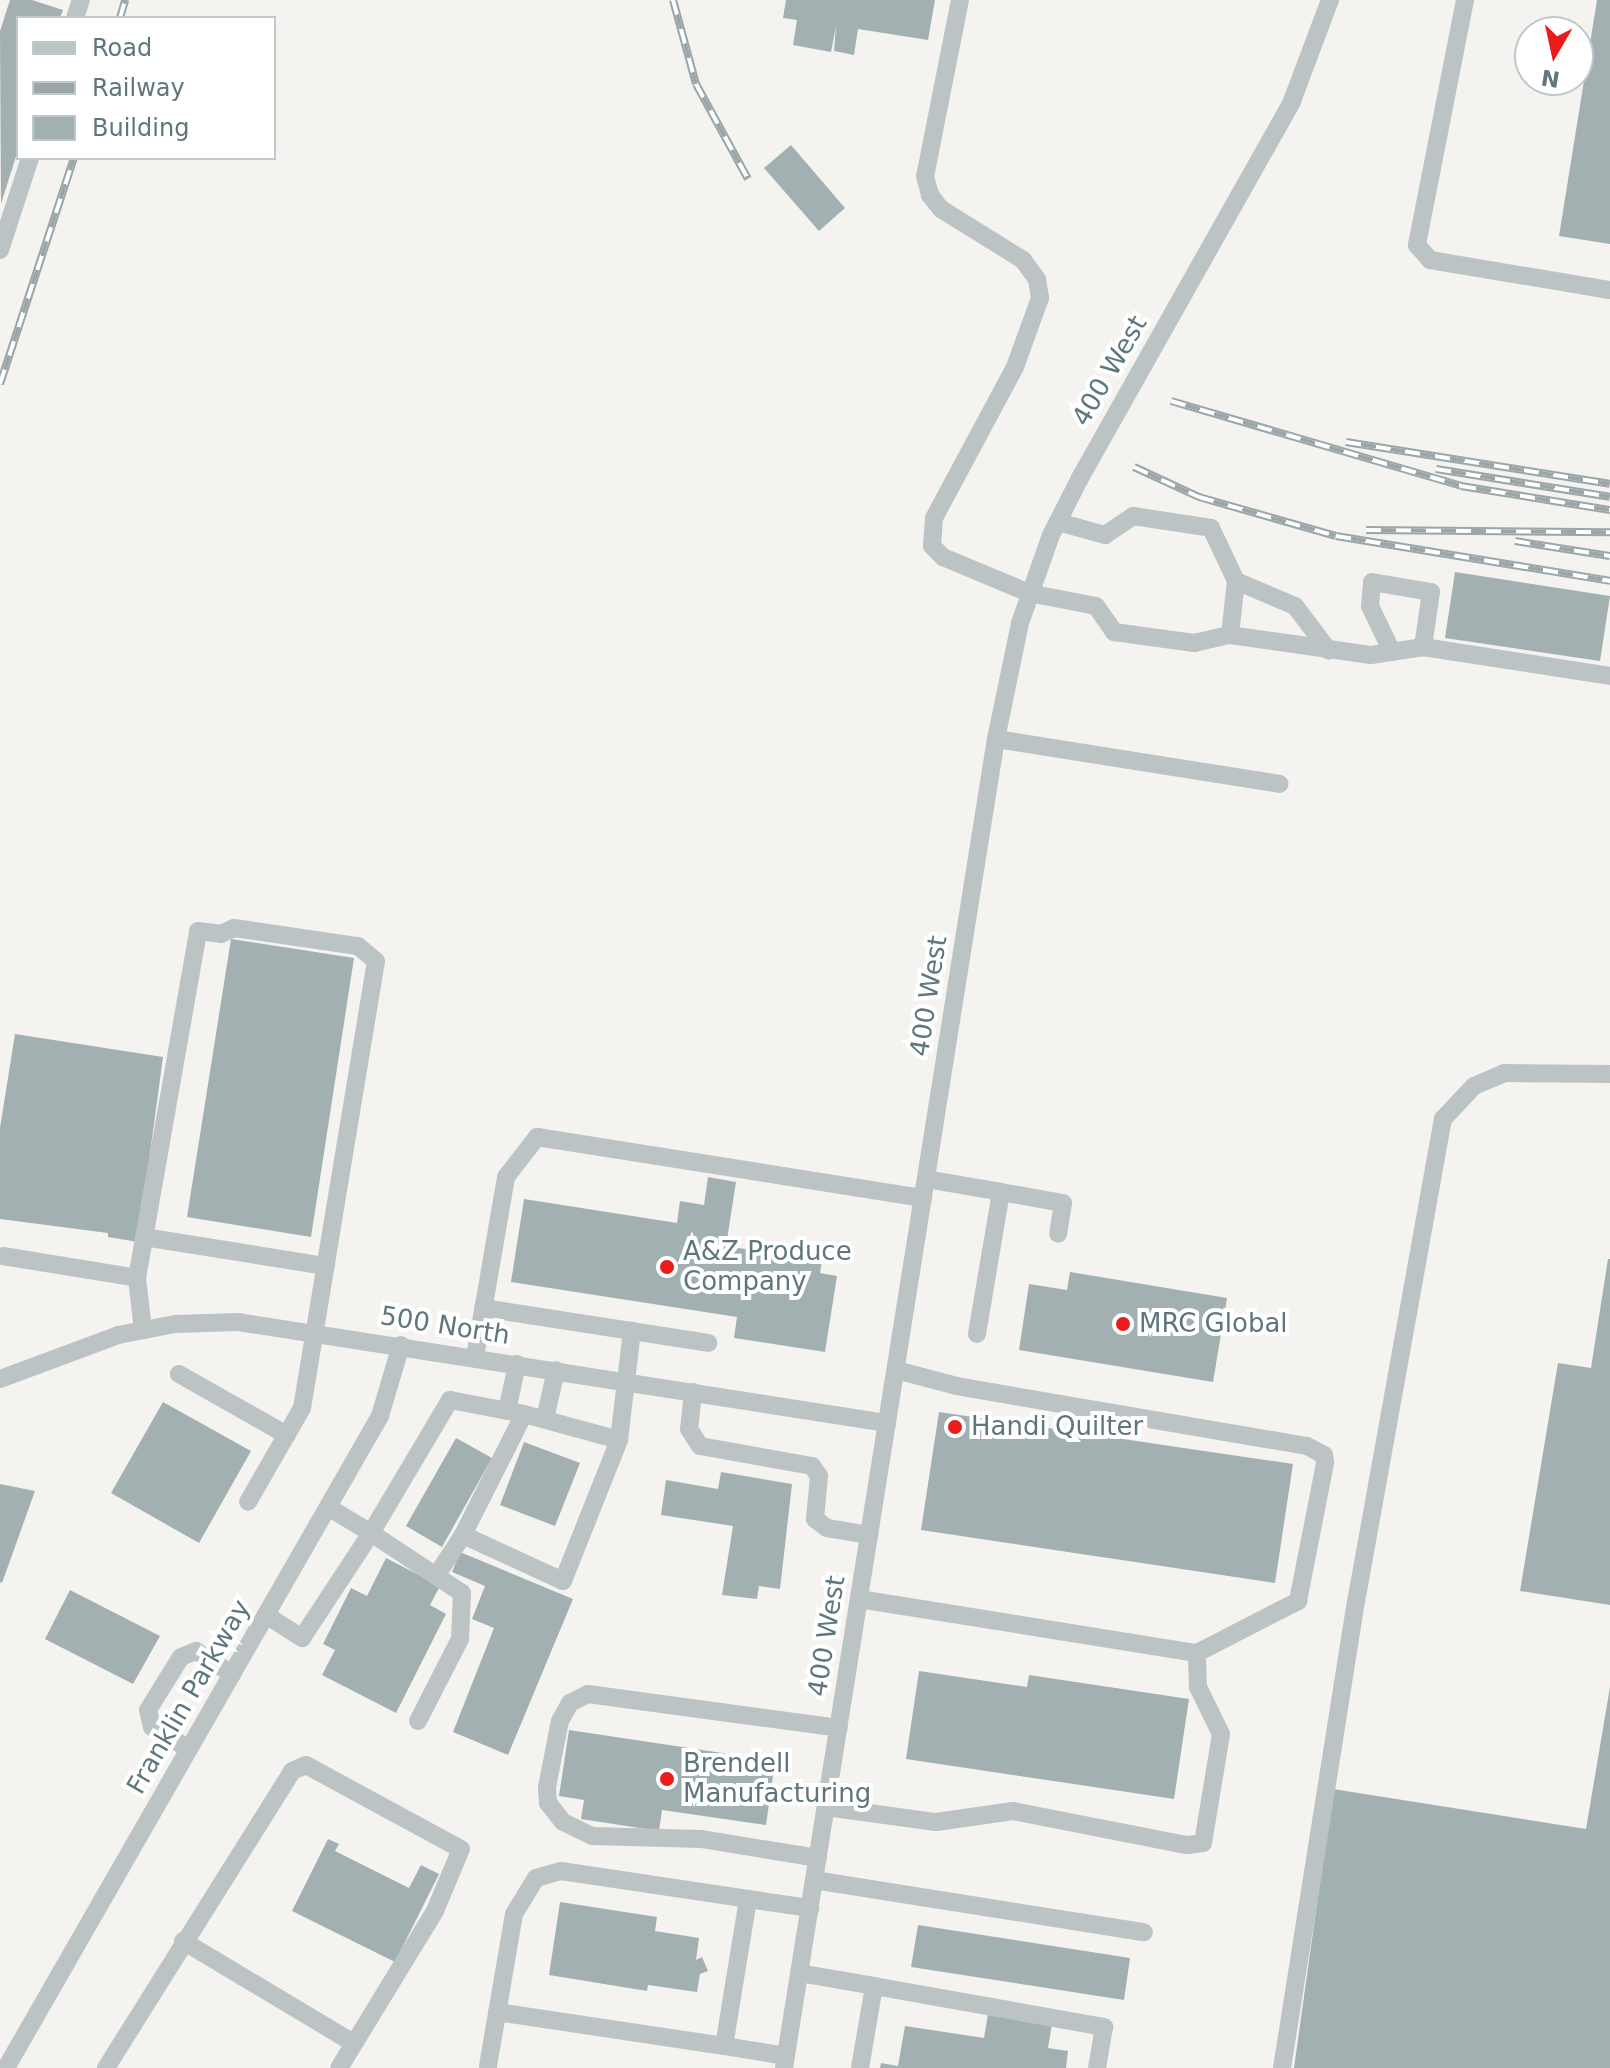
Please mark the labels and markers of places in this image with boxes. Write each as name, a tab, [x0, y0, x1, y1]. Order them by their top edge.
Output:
place label: A&Z Produce Company	[683, 1236, 852, 1298]
marker: A&Z Produce Company	[658, 1258, 676, 1276]
place label: MRC Global	[1139, 1308, 1288, 1340]
marker: MRC Global	[1114, 1315, 1132, 1333]
place label: Handi Quilter	[971, 1411, 1143, 1443]
marker: Handi Quilter	[946, 1418, 964, 1436]
place label: Brendell Manufacturing	[683, 1748, 871, 1810]
marker: Brendell Manufacturing	[658, 1770, 676, 1788]

